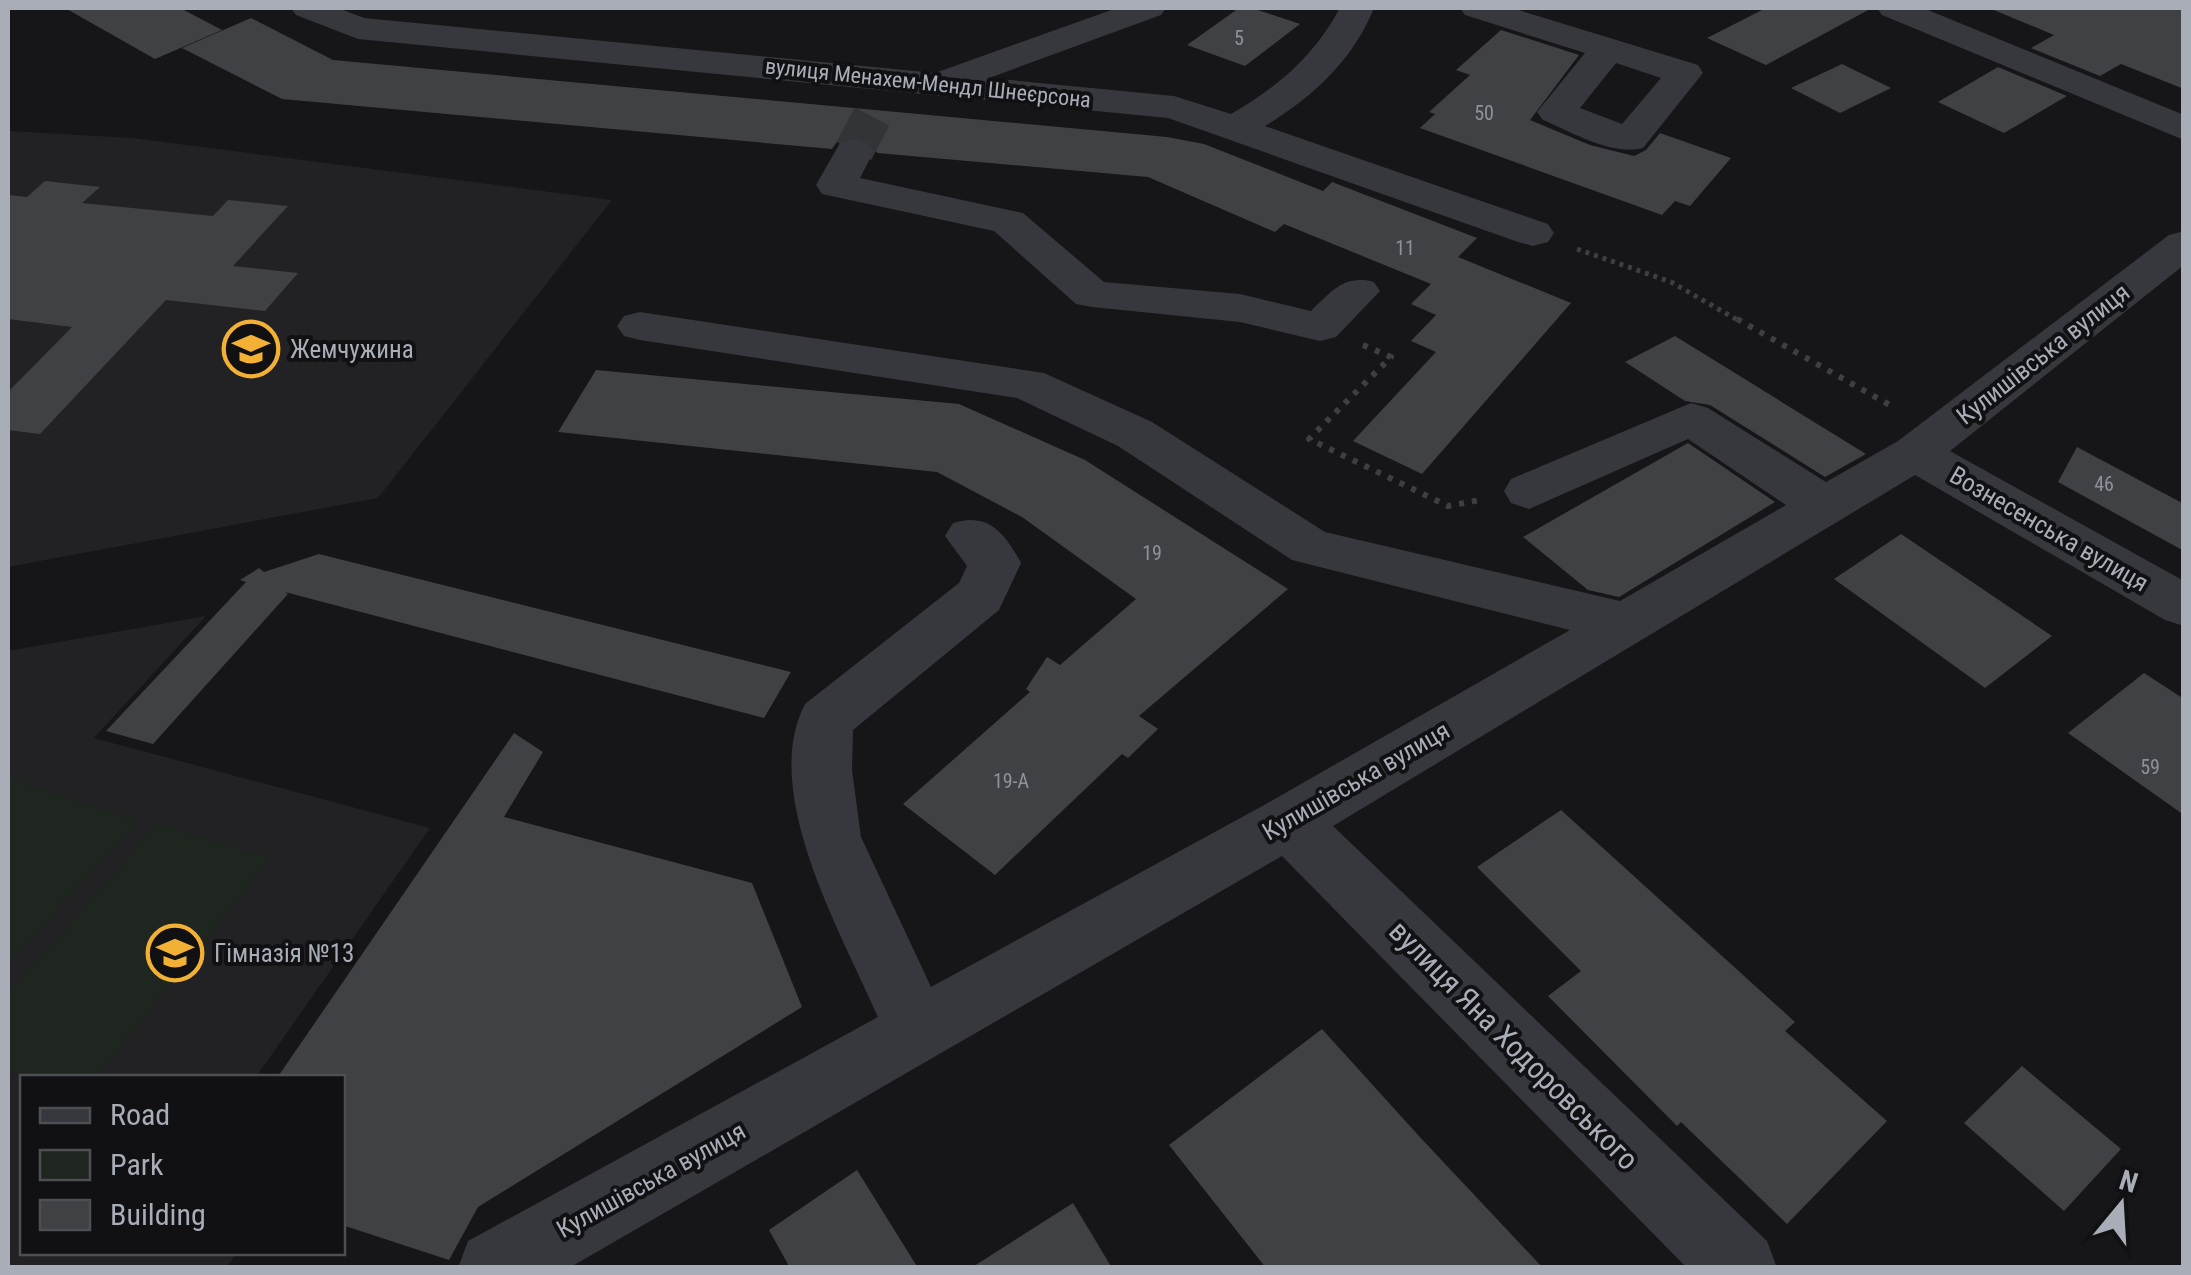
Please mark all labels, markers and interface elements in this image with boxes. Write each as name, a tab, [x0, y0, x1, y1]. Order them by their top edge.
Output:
house number: 5	[1234, 26, 1244, 50]
street label: вулиця Менахем-Мендл Шнеєрсона	[764, 53, 1092, 113]
house number: 50	[1474, 101, 1494, 125]
house number: 11	[1395, 236, 1415, 260]
street label: Кулишівська вулиця	[1951, 278, 2135, 430]
school or university icon: Жемчужина	[221, 319, 281, 379]
place label: Жемчужина	[290, 335, 414, 364]
street label: Вознесенська вулиця	[1945, 460, 2153, 598]
house number: 46	[2094, 472, 2114, 496]
house number: 19	[1142, 541, 1162, 565]
street label: Кулишівська вулиця	[1257, 716, 1455, 846]
house number: 59	[2140, 755, 2160, 779]
house number: 19-А	[993, 769, 1030, 793]
street label: вулиця Яна Ходоровського	[1382, 913, 1646, 1177]
school or university icon: Гімназія №13	[145, 923, 205, 983]
place label: Гімназія №13	[214, 939, 354, 968]
legend	[20, 1075, 345, 1255]
text: Road	[110, 1097, 170, 1132]
street label: Кулишівська вулиця	[552, 1116, 750, 1244]
text: Park	[110, 1147, 164, 1182]
north arrow	[2071, 1155, 2171, 1255]
text: N	[2115, 1163, 2142, 1200]
text: Building	[110, 1197, 206, 1232]

